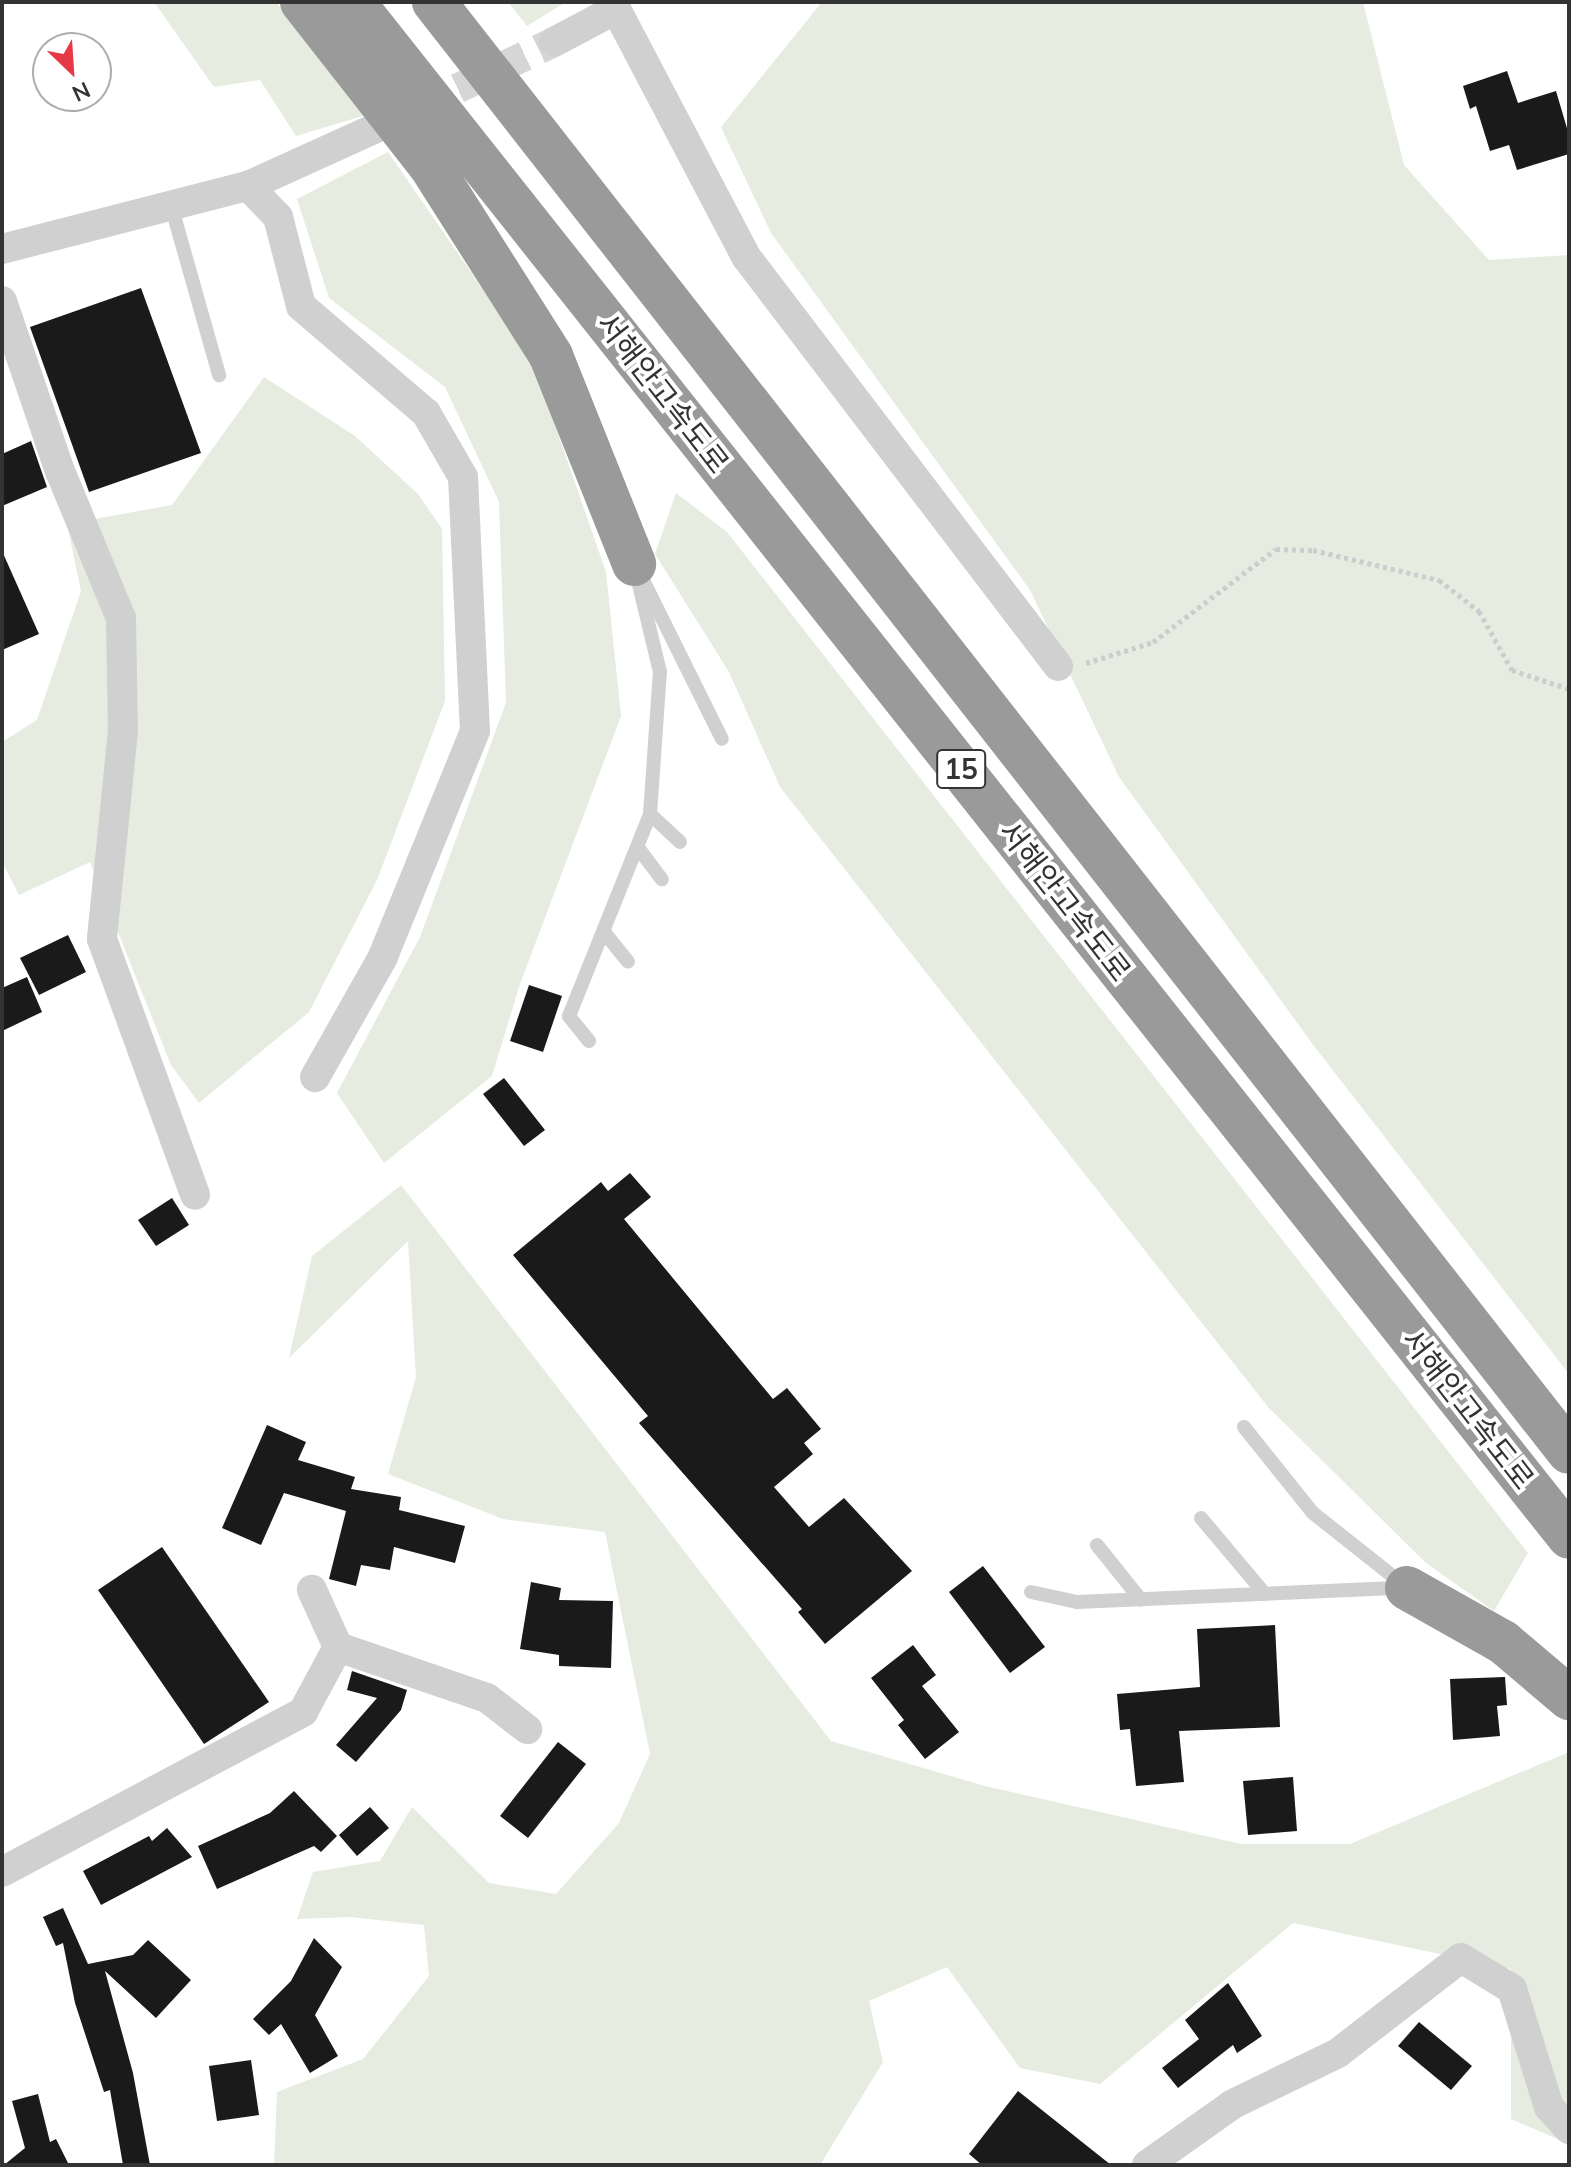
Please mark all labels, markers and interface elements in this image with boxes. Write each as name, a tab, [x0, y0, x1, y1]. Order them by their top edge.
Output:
north arrow	[32, 32, 112, 112]
text: N	[68, 76, 95, 108]
street label: 서해안고속도로	[589, 306, 737, 480]
road number: 15	[935, 745, 987, 793]
street label: 서해안고속도로	[991, 814, 1139, 988]
street label: 서해안고속도로	[1394, 1322, 1542, 1496]

